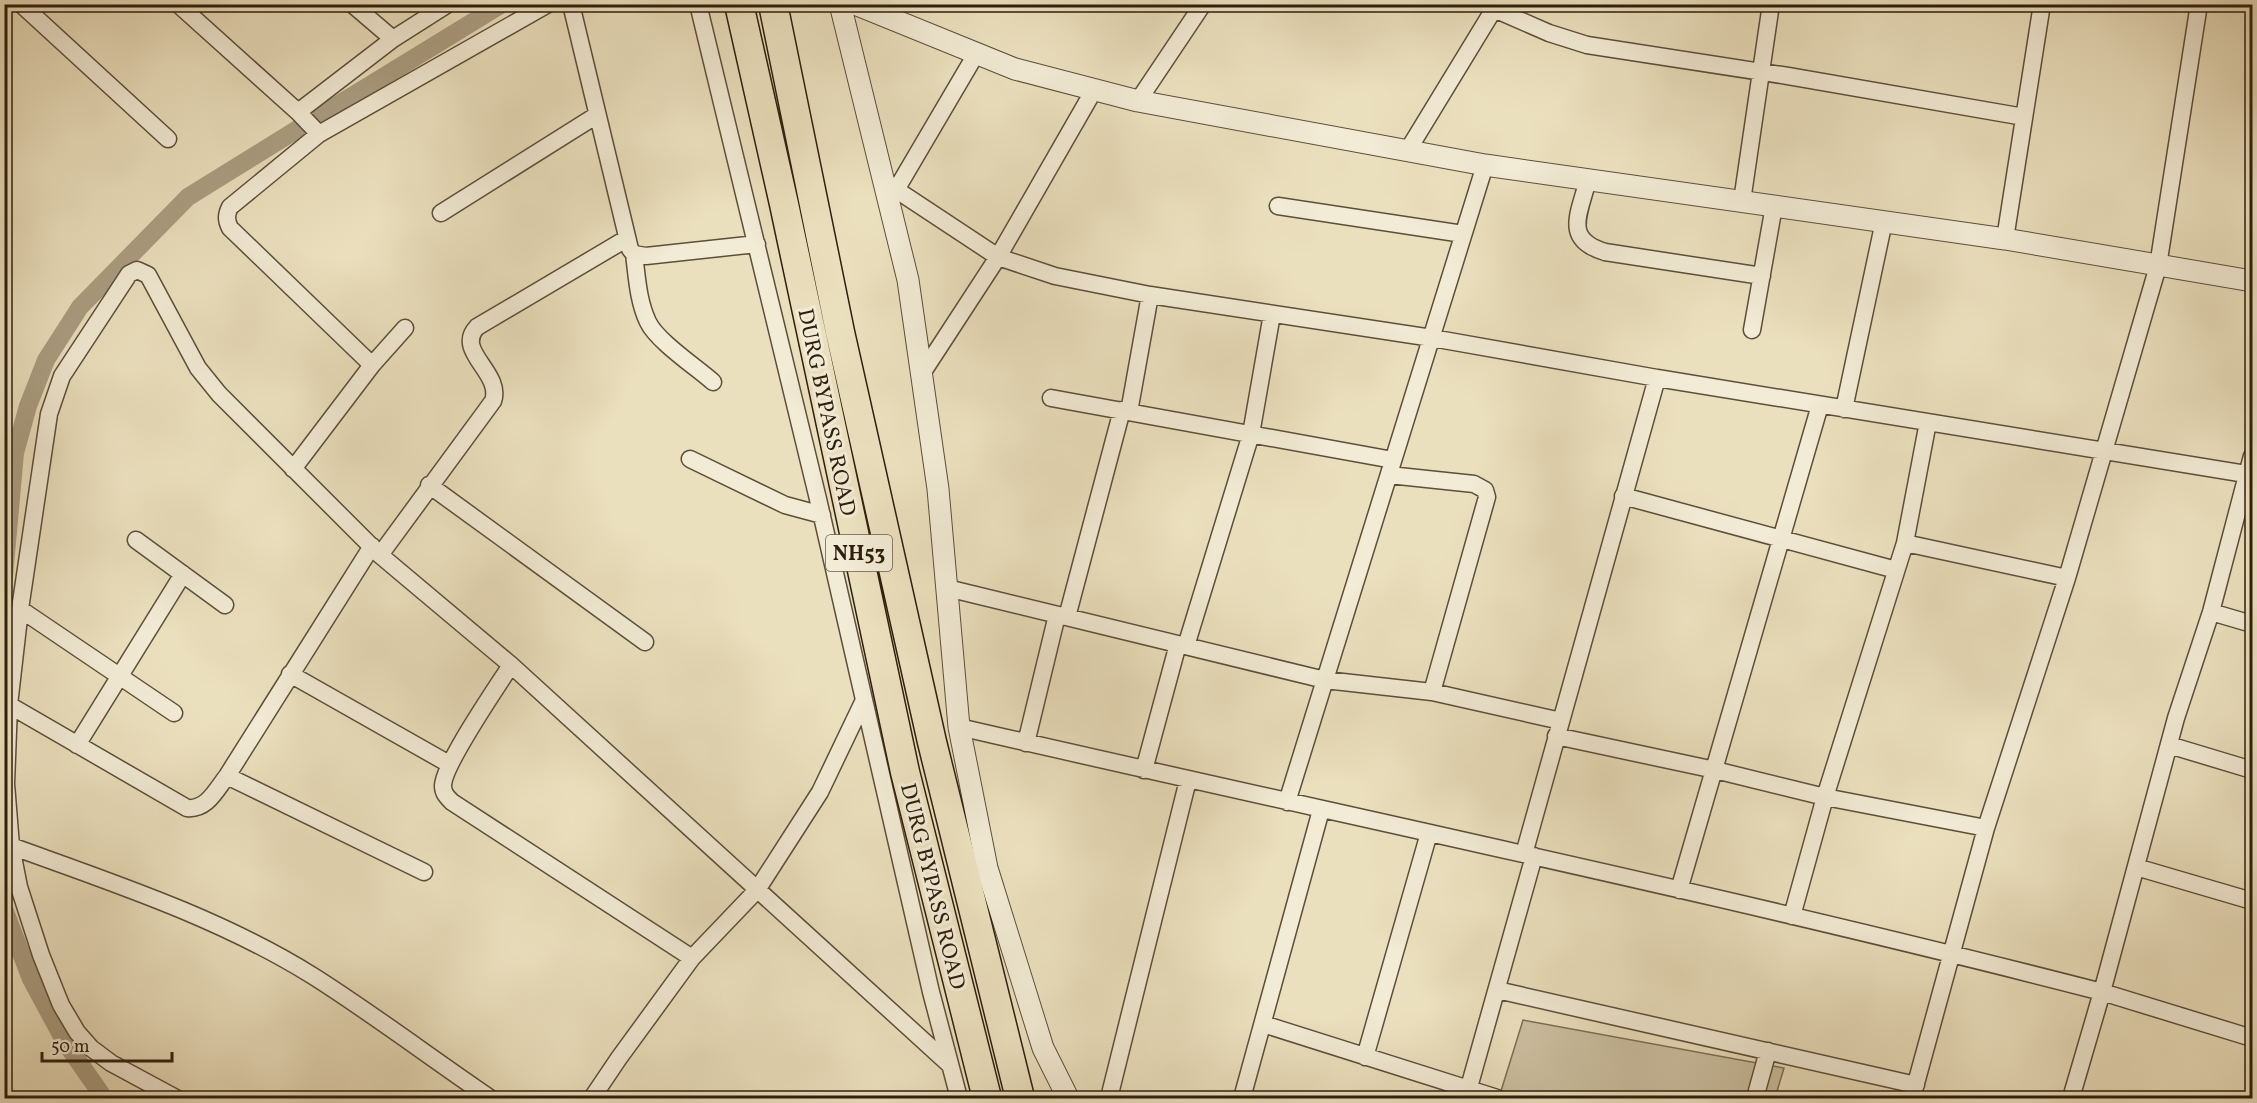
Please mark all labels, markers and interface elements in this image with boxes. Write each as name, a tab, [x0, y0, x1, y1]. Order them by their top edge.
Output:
street label: DURG BYPASS ROAD	[788, 306, 863, 519]
road number: NH53	[826, 535, 892, 571]
street label: DURG BYPASS ROAD	[891, 780, 972, 993]
scale bar	[42, 1025, 172, 1063]
text: 50 m	[51, 1035, 90, 1060]

